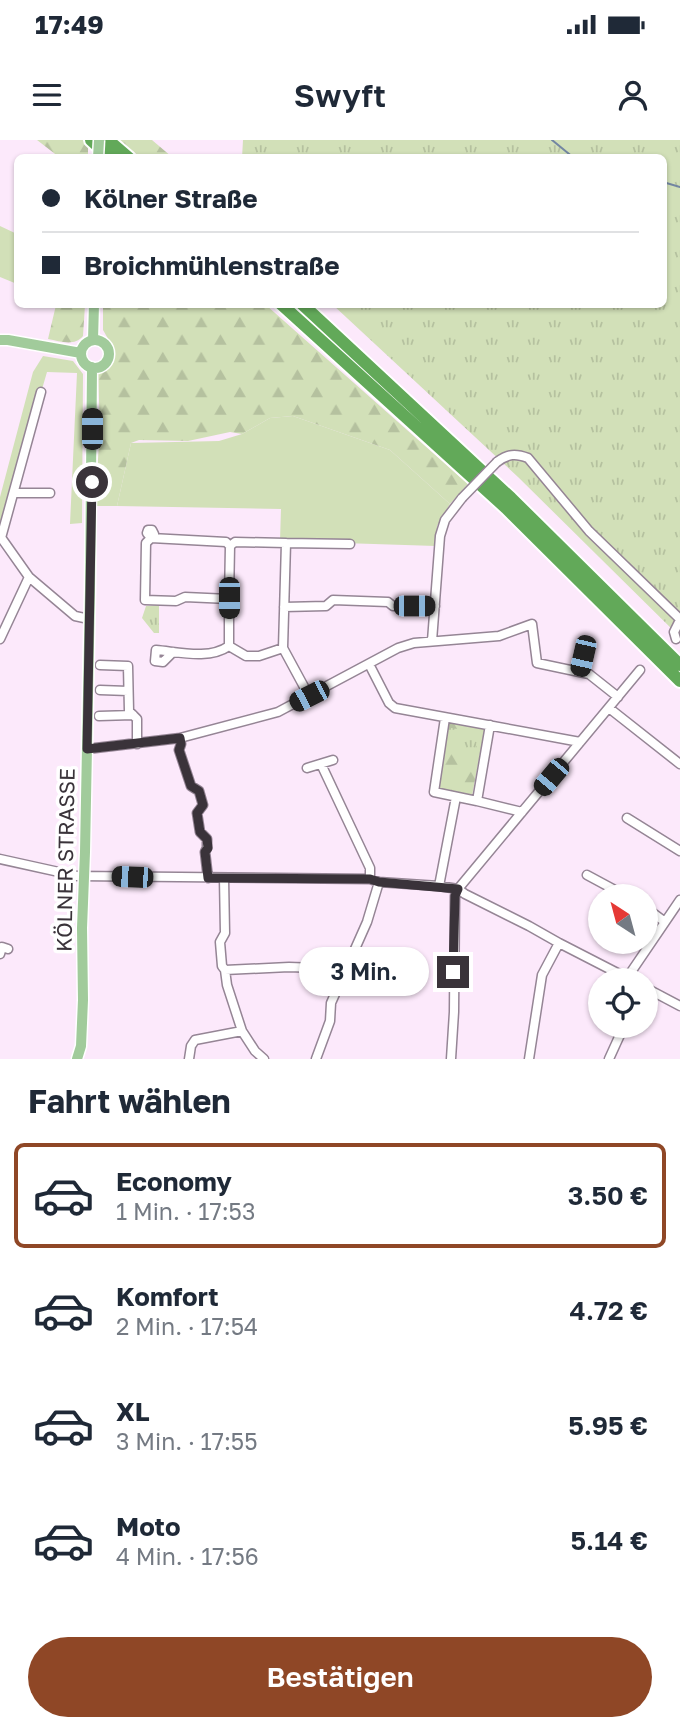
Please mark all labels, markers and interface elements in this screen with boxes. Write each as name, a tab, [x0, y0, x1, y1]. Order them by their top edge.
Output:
text: 17:49	[35, 9, 104, 40]
icon: menu	[28, 76, 66, 114]
text: Swyft	[294, 76, 386, 114]
icon: person	[614, 76, 652, 114]
text: Kölner Straße	[84, 183, 258, 214]
text: Broichmühlenstraße	[84, 250, 340, 281]
car	[82, 408, 103, 450]
route start	[76, 466, 108, 498]
car	[219, 577, 240, 619]
car	[394, 596, 436, 617]
car	[569, 633, 598, 679]
car	[286, 677, 333, 715]
car	[530, 754, 573, 800]
street label: KÖLNER STRASSE	[50, 768, 80, 952]
car	[111, 866, 154, 888]
north arrow	[588, 884, 658, 954]
map controls	[588, 884, 658, 1038]
callout: 3 Min.	[299, 948, 428, 996]
route end	[437, 956, 469, 988]
text: 3 Min.	[330, 957, 398, 985]
button: locate	[588, 968, 658, 1038]
text: Fahrt wählen	[28, 1082, 231, 1120]
icon: car	[32, 1164, 95, 1227]
text: Economy	[116, 1166, 232, 1197]
text: 3.50 €	[568, 1180, 648, 1211]
text: 1 Min. · 17:53	[116, 1197, 255, 1225]
icon: car	[32, 1279, 95, 1342]
text: Komfort	[116, 1281, 219, 1312]
text: 4.72 €	[570, 1295, 648, 1326]
text: 2 Min. · 17:54	[116, 1312, 258, 1340]
icon: car	[32, 1394, 95, 1457]
text: XL	[116, 1396, 150, 1427]
text: 5.95 €	[568, 1410, 648, 1441]
text: 3 Min. · 17:55	[116, 1427, 258, 1455]
icon: car	[32, 1509, 95, 1572]
text: Moto	[116, 1511, 181, 1542]
text: 5.14 €	[571, 1525, 648, 1556]
text: 4 Min. · 17:56	[116, 1542, 259, 1570]
button: Bestätigen	[28, 1637, 652, 1717]

